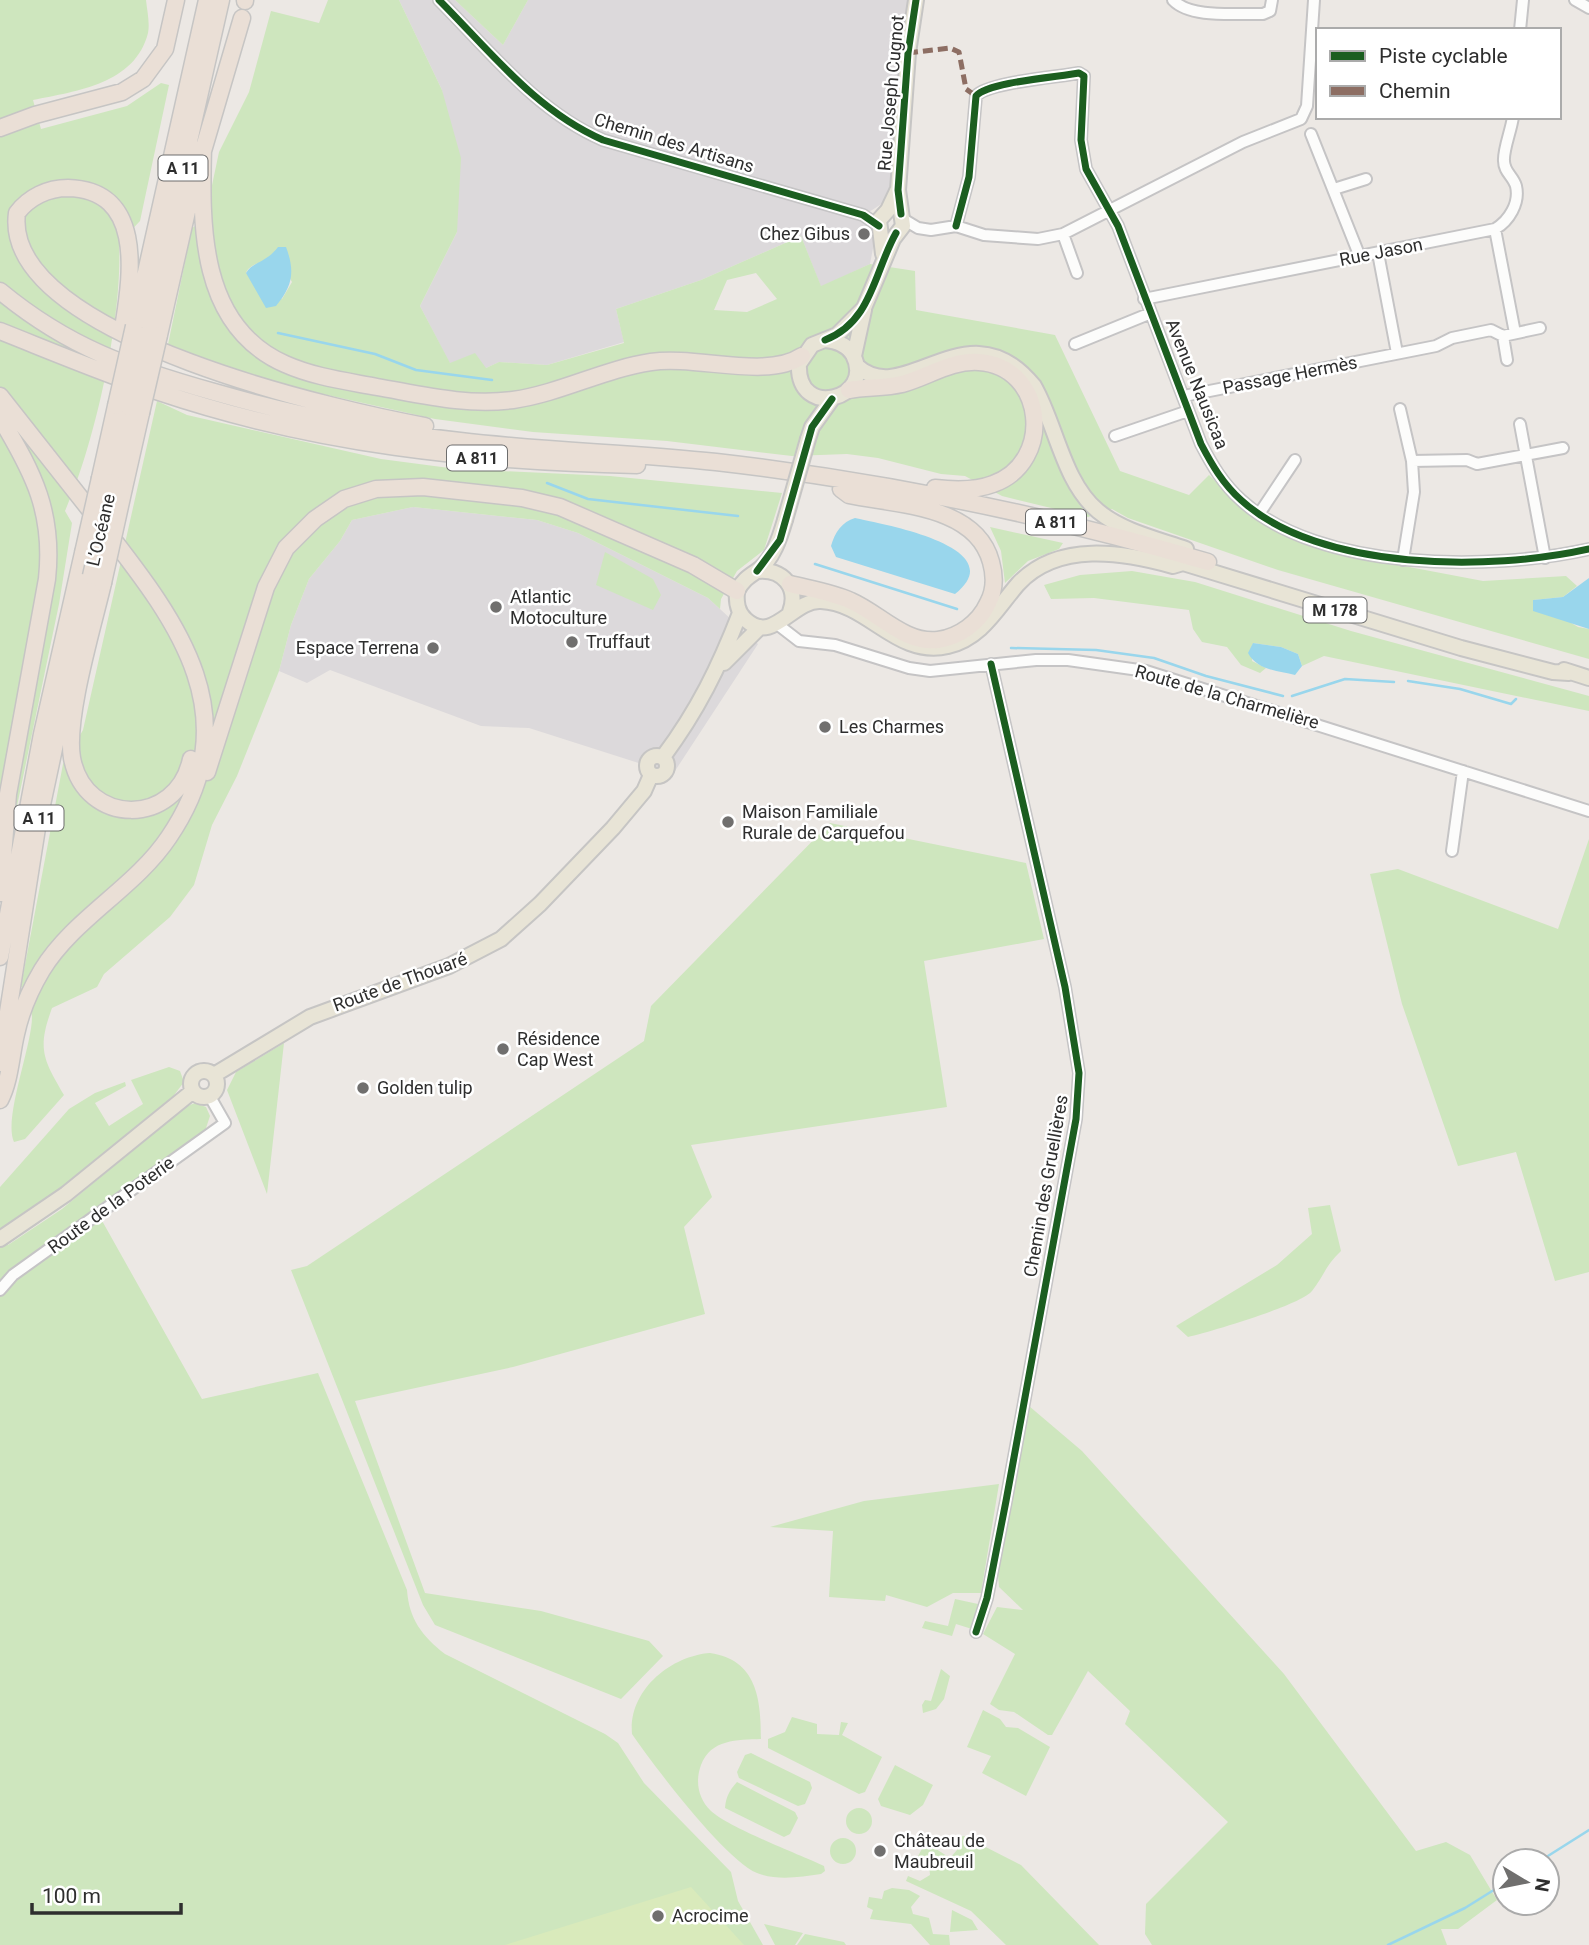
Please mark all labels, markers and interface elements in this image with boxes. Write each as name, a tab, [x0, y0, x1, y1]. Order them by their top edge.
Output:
street label: Rue Joseph Cugnot	[873, 14, 908, 172]
legend	[1316, 28, 1561, 119]
text: Piste cyclable	[1379, 44, 1508, 68]
text: Chemin	[1379, 79, 1451, 103]
street label: Chemin des Artisans	[592, 108, 757, 177]
road number: A 11	[158, 156, 208, 180]
place label: Chez Gibus	[759, 223, 850, 244]
marker: Chez Gibus	[856, 226, 872, 242]
street label: Rue Jason	[1338, 233, 1424, 270]
street label: Avenue Nausicaa	[1162, 316, 1233, 452]
street label: Passage Hermès	[1221, 351, 1359, 398]
road number: A 811	[447, 446, 507, 471]
street label: L’Océane	[82, 492, 119, 568]
road number: A 811	[1026, 509, 1086, 534]
place label: Atlantic Motoculture	[510, 586, 607, 628]
road number: M 178	[1304, 597, 1366, 622]
marker: Atlantic Motoculture	[488, 599, 504, 615]
place label: Truffaut	[586, 631, 650, 652]
marker: Truffaut	[564, 634, 580, 650]
place label: Espace Terrena	[296, 637, 419, 658]
marker: Espace Terrena	[425, 640, 441, 656]
street label: Route de la Charmelière	[1133, 660, 1322, 733]
place label: Les Charmes	[839, 716, 944, 737]
marker: Les Charmes	[817, 719, 833, 735]
place label: Maison Familiale Rurale de Carquefou	[742, 801, 905, 843]
road number: A 11	[14, 806, 64, 831]
marker: Maison Familiale Rurale de Carquefou	[720, 814, 736, 830]
street label: Route de Thouaré	[330, 948, 470, 1016]
place label: Résidence Cap West	[517, 1028, 600, 1070]
marker: Résidence Cap West	[495, 1041, 511, 1057]
place label: Golden tulip	[377, 1077, 473, 1098]
marker: Golden tulip	[355, 1080, 371, 1096]
street label: Chemin des Gruellières	[1019, 1093, 1072, 1279]
street label: Route de la Poterie	[43, 1152, 178, 1257]
place label: Château de Maubreuil	[894, 1830, 985, 1872]
marker: Château de Maubreuil	[872, 1843, 888, 1859]
north arrow	[1491, 1847, 1561, 1917]
scale bar	[32, 1871, 180, 1915]
text: N	[1530, 1876, 1555, 1893]
text: 100 m	[42, 1884, 101, 1908]
place label: Acrocime	[672, 1905, 748, 1926]
marker: Acrocime	[650, 1908, 666, 1924]

